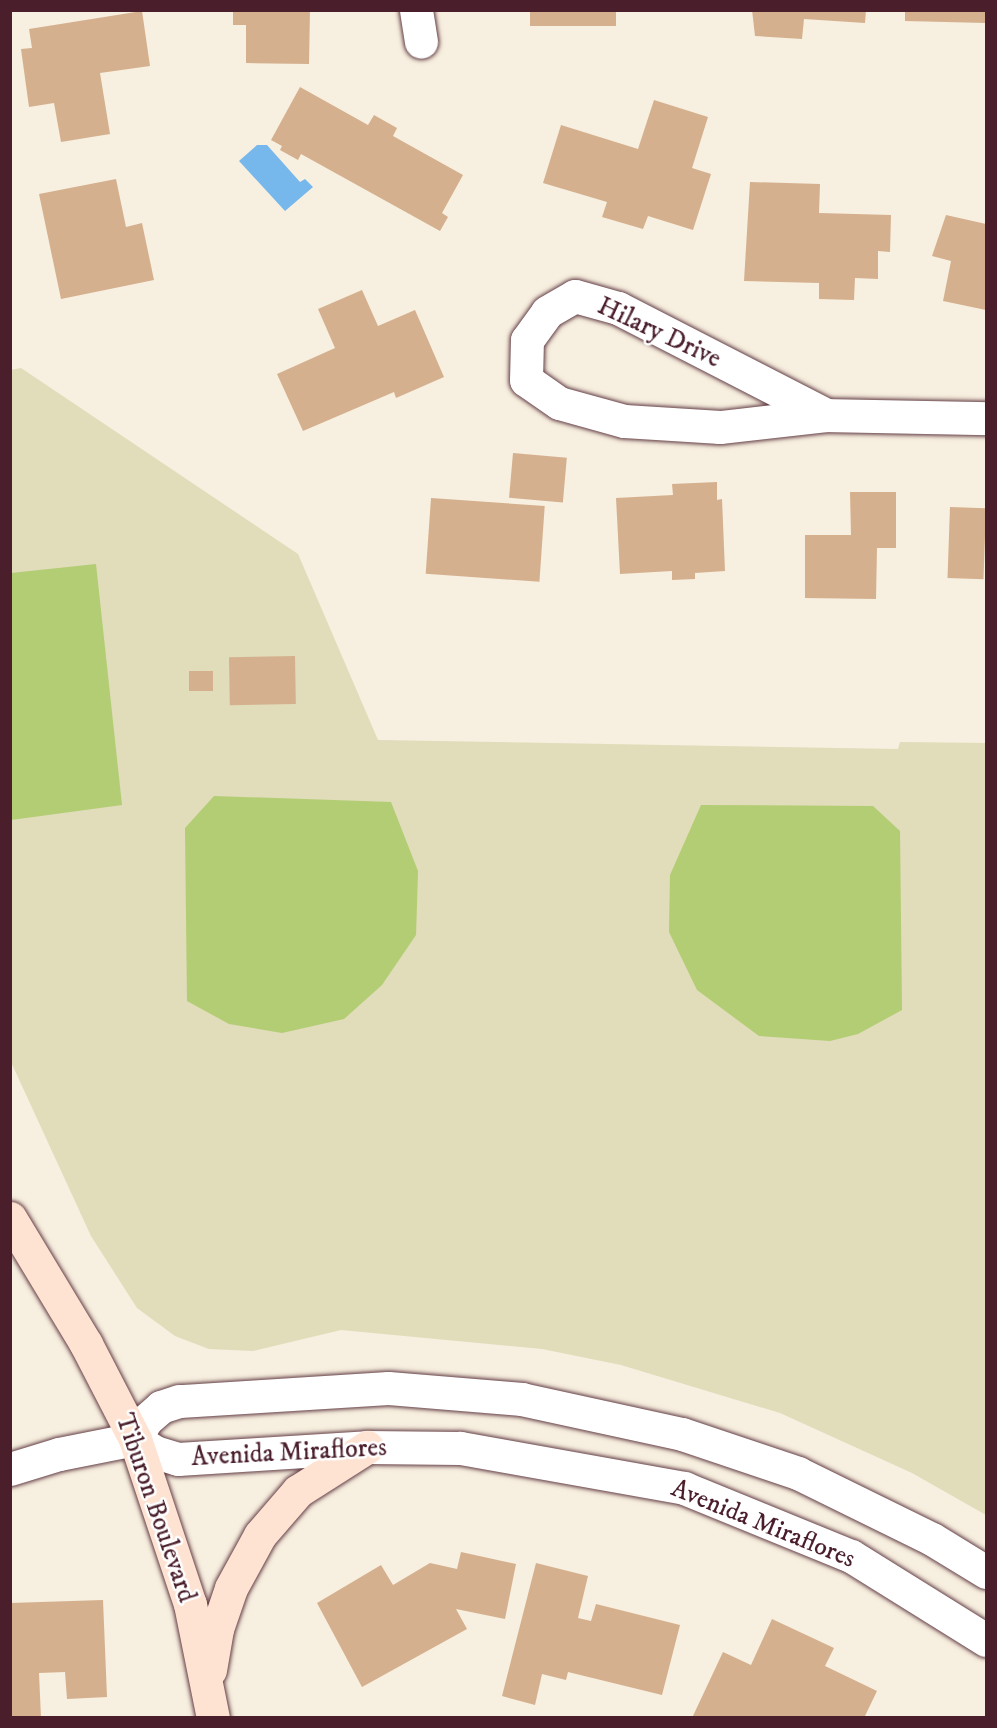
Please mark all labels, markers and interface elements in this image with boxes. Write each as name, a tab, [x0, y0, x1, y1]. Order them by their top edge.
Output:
street label: Hilary Drive	[592, 291, 726, 375]
street label: Tiburon Boulevard	[108, 1409, 202, 1607]
street label: Avenida Miraflores	[191, 1432, 387, 1474]
street label: Avenida Miraflores	[666, 1473, 860, 1575]

